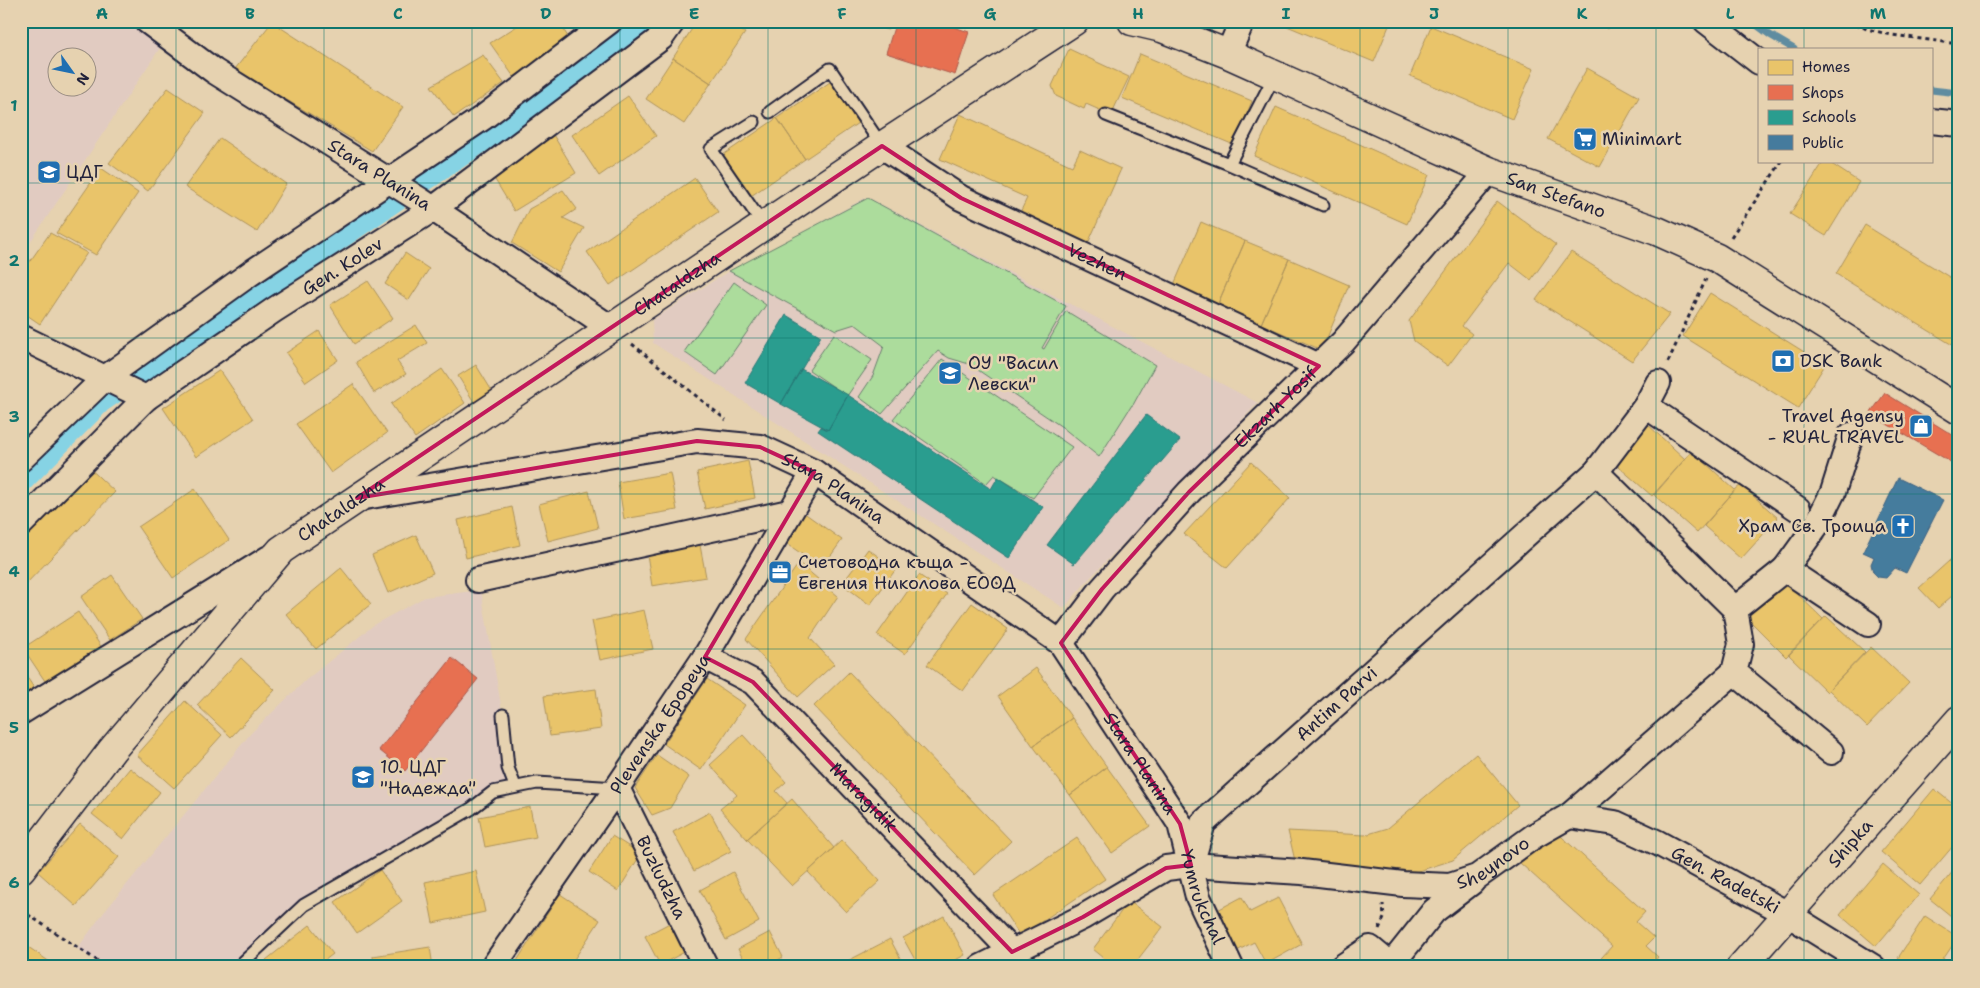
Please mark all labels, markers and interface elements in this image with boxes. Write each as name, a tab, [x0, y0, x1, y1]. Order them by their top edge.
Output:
text: A	[96, 3, 108, 24]
text: B	[245, 3, 255, 24]
text: C	[393, 3, 403, 24]
text: D	[540, 3, 552, 24]
text: E	[689, 3, 699, 24]
text: F	[837, 3, 847, 24]
text: G	[984, 3, 997, 24]
text: H	[1132, 3, 1144, 24]
text: I	[1282, 3, 1291, 24]
text: J	[1429, 3, 1439, 24]
text: K	[1577, 3, 1588, 24]
text: L	[1726, 3, 1735, 24]
text: M	[1870, 3, 1887, 24]
north arrow	[48, 48, 98, 98]
legend	[1758, 48, 1932, 162]
text: Homes	[1802, 57, 1850, 77]
text: N	[72, 70, 93, 89]
text: Shops	[1802, 83, 1844, 103]
text: 1	[10, 95, 18, 116]
text: Schools	[1802, 107, 1857, 127]
supermarket icon: Minimart	[1572, 126, 1598, 152]
place label: Minimart	[1602, 127, 1682, 151]
street label: Stara Planina	[323, 133, 436, 216]
text: Public	[1802, 133, 1844, 153]
school or university icon: ЦДГ	[36, 159, 62, 185]
place label: ЦДГ	[66, 160, 103, 184]
street label: San Stefano	[1503, 166, 1609, 224]
street label: Gen. Kolev	[297, 232, 388, 301]
street label: Vezhen	[1064, 238, 1131, 286]
street label: Chataldzha	[629, 246, 725, 322]
text: 2	[8, 250, 20, 271]
bank icon: DSK Bank	[1770, 348, 1796, 374]
place label: DSK Bank	[1800, 349, 1883, 373]
place label: ОУ "Васил Левски"	[968, 351, 1058, 396]
school or university icon: ОУ "Васил Левски"	[937, 360, 963, 386]
street label: Ekzarh Yosif	[1229, 361, 1323, 454]
place label: Travel Agensy - RUAL TRAVEL	[1768, 404, 1904, 449]
text: 3	[8, 406, 20, 427]
shop icon: Travel Agensy - RUAL TRAVEL	[1908, 413, 1934, 439]
street label: Stara Planina	[778, 447, 889, 529]
street label: Chataldzha	[293, 472, 389, 548]
church icon: Храм Св. Троица	[1890, 513, 1916, 539]
place label: Храм Св. Троица	[1739, 514, 1886, 538]
place label: Счетоводна къща - Евгения Николова ЕООД	[798, 550, 1016, 595]
office icon: Счетоводна къща - Евгения Николова ЕООД	[767, 559, 793, 585]
text: 4	[8, 561, 20, 582]
street label: Plevenska Epopeya	[604, 649, 716, 799]
street label: Antim Parvi	[1291, 661, 1382, 746]
street label: Stara Planina	[1098, 708, 1183, 819]
text: 5	[9, 717, 19, 738]
place label: 10. ЦДГ "Надежда"	[380, 755, 476, 800]
street label: Maragidik	[824, 757, 903, 838]
school or university icon: 10. ЦДГ "Надежда"	[350, 764, 376, 790]
street label: Shipka	[1822, 814, 1878, 873]
street label: Sheynovo	[1453, 831, 1534, 895]
street label: Buzludzha	[631, 832, 692, 923]
street label: Gen. Radetski	[1667, 840, 1784, 920]
street label: Yumrukchal	[1175, 847, 1231, 949]
text: 6	[8, 872, 20, 893]

